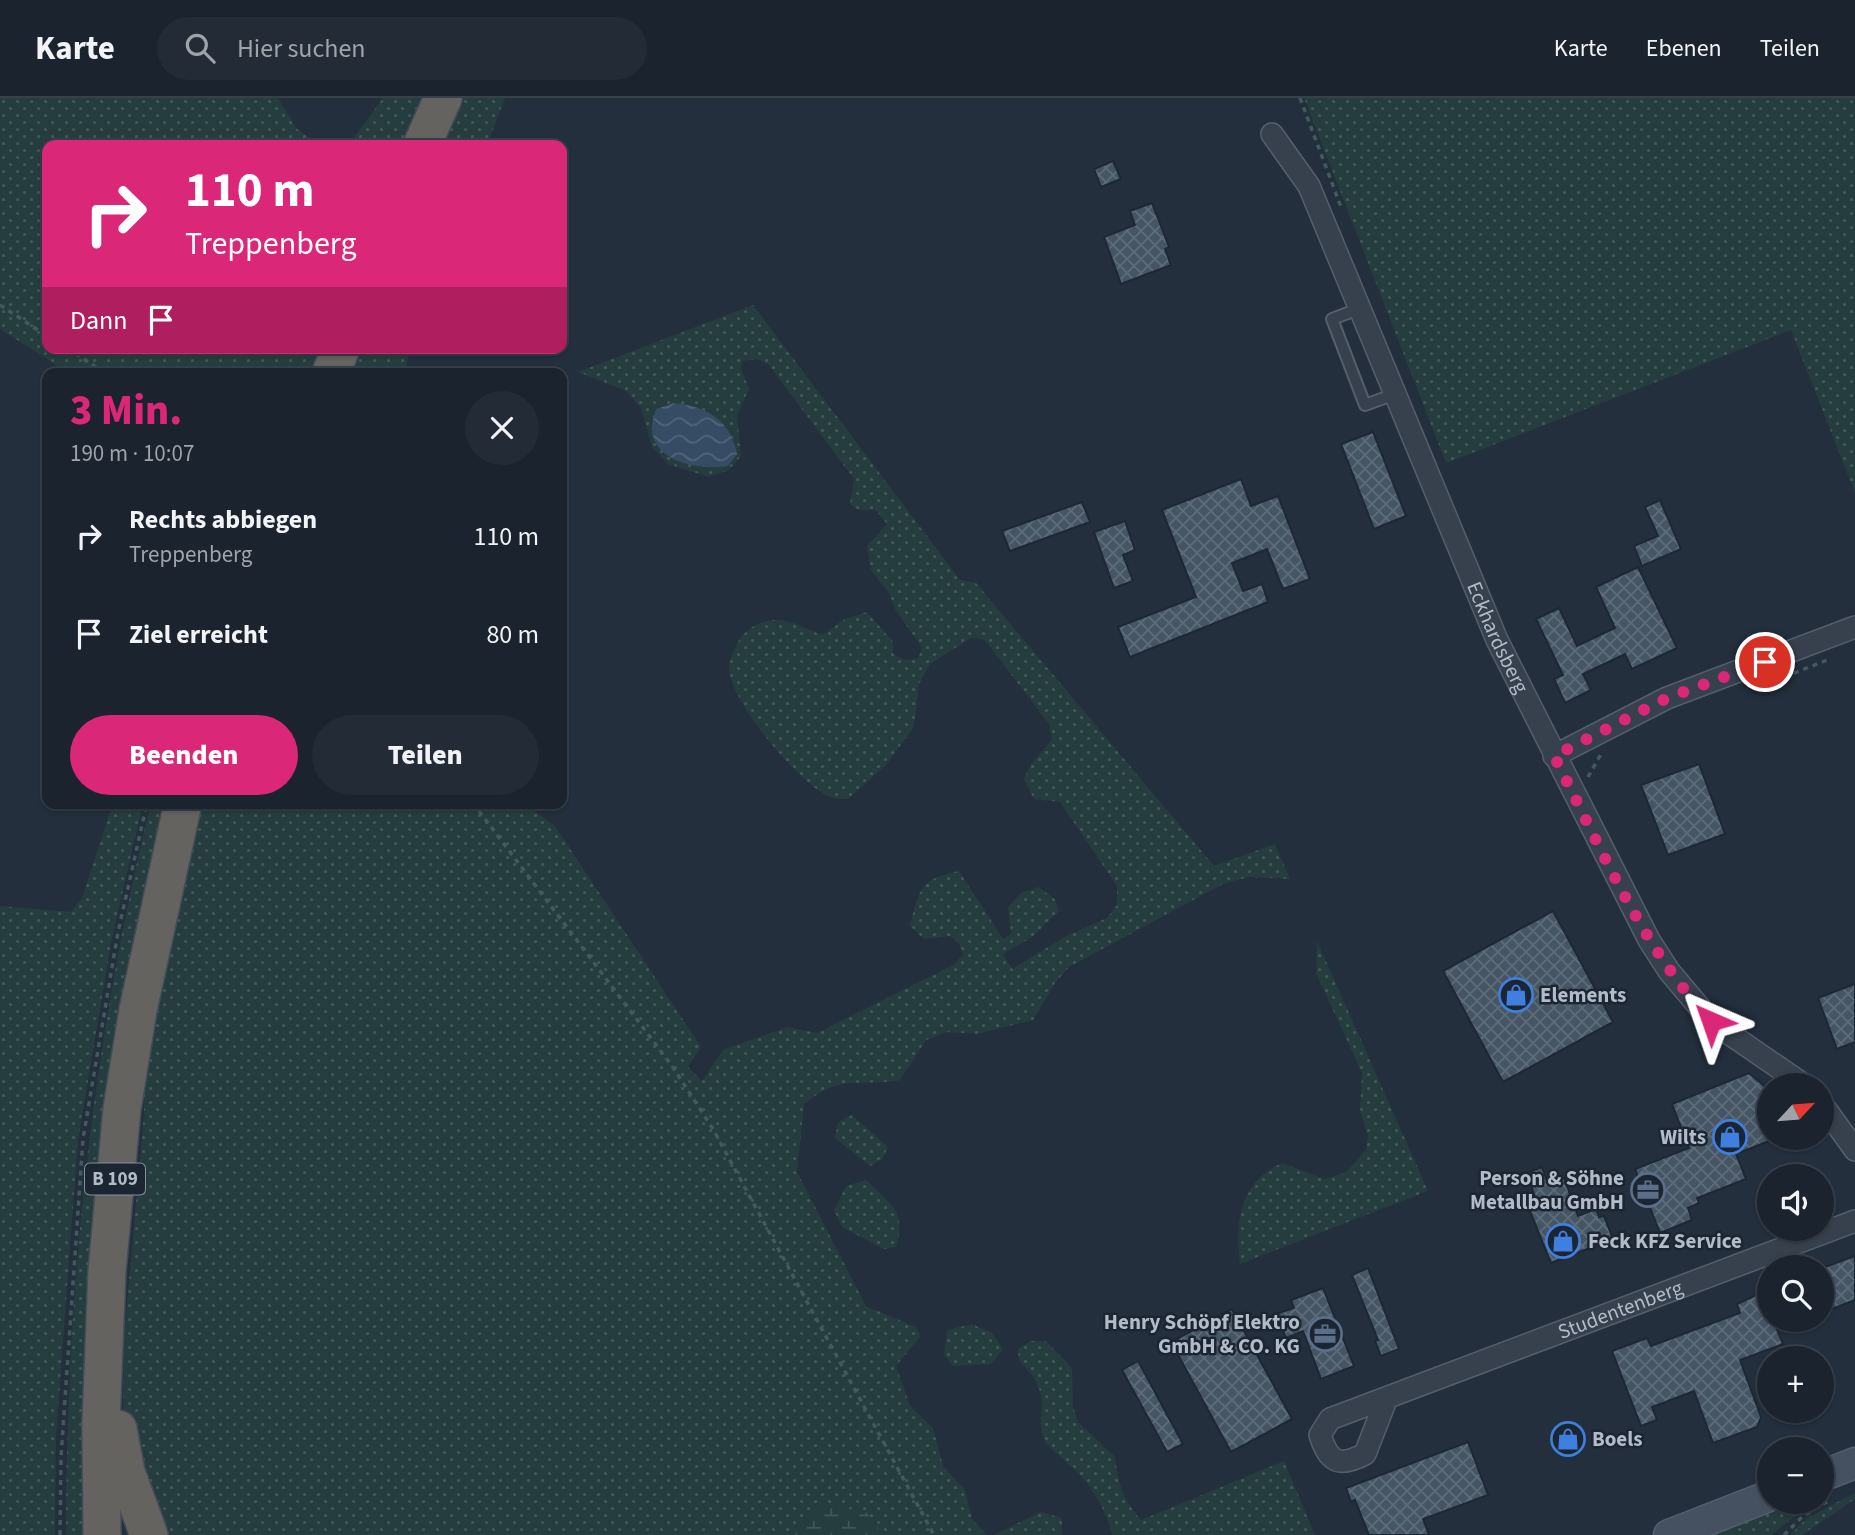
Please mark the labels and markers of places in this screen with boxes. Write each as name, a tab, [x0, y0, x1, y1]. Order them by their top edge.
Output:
pin	[1735, 632, 1795, 692]
shop icon: Elements	[1497, 976, 1535, 1014]
place label: Elements	[1540, 980, 1626, 1010]
shop icon: Wilts	[1711, 1118, 1749, 1156]
place label: Wilts	[1660, 1122, 1706, 1152]
place label: Person & Söhne Metallbau GmbH	[1470, 1163, 1624, 1217]
office icon: Person & Söhne Metallbau GmbH	[1629, 1171, 1667, 1209]
shop icon: Feck KFZ Service	[1544, 1222, 1582, 1260]
place label: Feck KFZ Service	[1588, 1226, 1742, 1256]
place label: Henry Schöpf Elektro GmbH & CO. KG	[1104, 1307, 1300, 1361]
office icon: Henry Schöpf Elektro GmbH & CO. KG	[1306, 1315, 1344, 1353]
shop icon: Boels	[1549, 1420, 1587, 1458]
place label: Boels	[1592, 1424, 1643, 1454]

